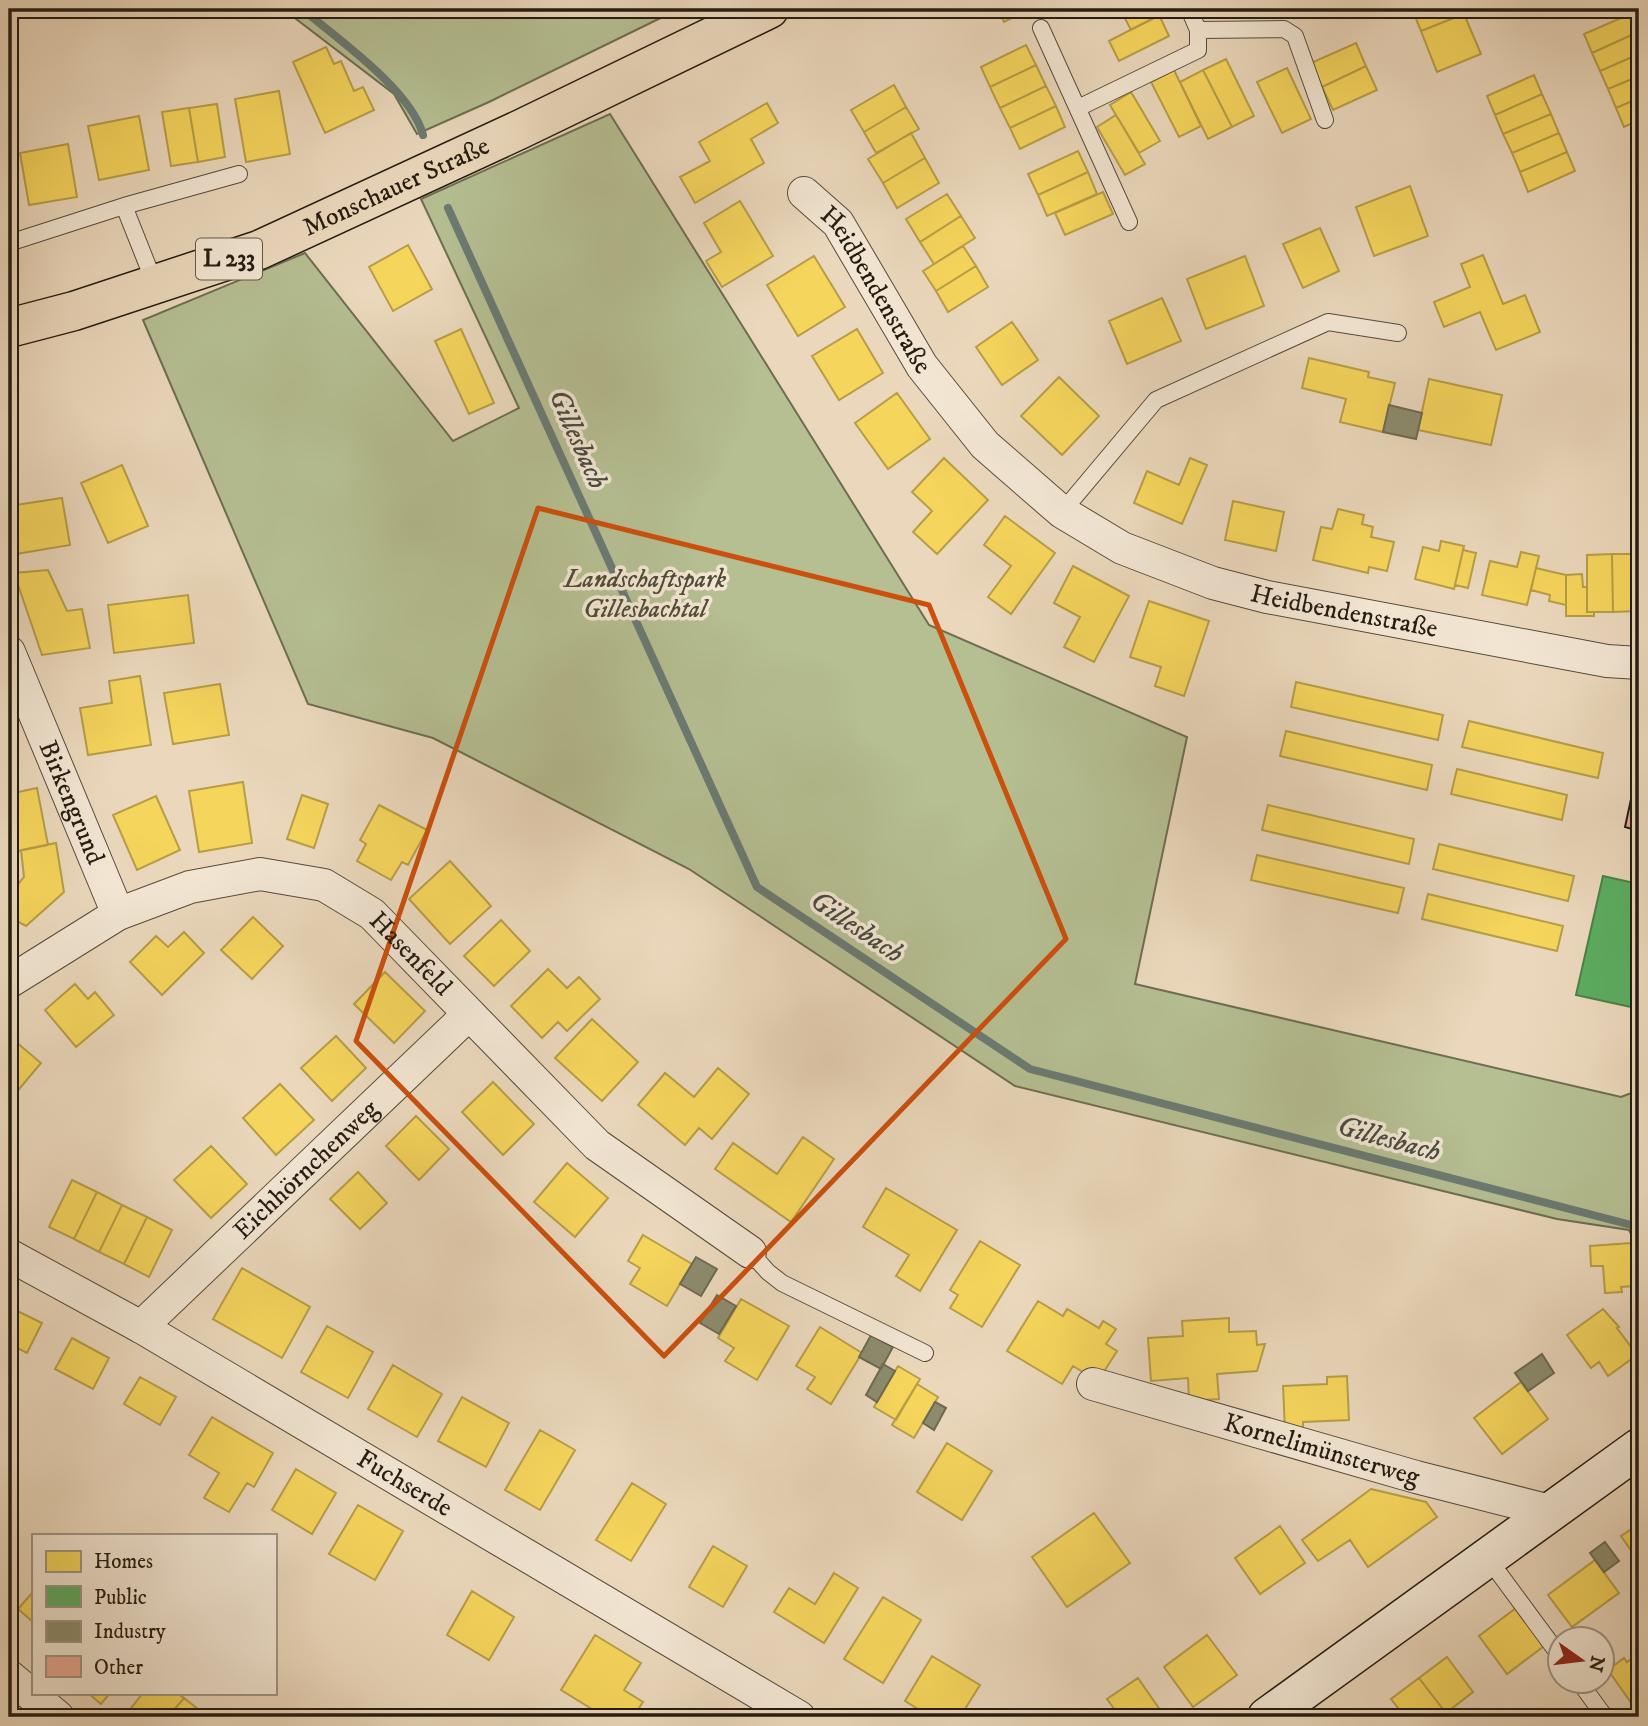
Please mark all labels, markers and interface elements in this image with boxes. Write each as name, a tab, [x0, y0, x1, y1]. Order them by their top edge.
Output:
street label: Monschauer Straße	[297, 129, 495, 244]
street label: Heidbendenstraße	[813, 199, 939, 381]
road number: L 233	[196, 238, 262, 280]
water label: Gillesbach	[541, 384, 615, 494]
park label: Landschaftspark Gillesbachtal	[562, 563, 726, 626]
street label: Heidbendenstraße	[1247, 577, 1440, 645]
street label: Birkengrund	[31, 736, 112, 869]
water label: Gillesbach	[804, 883, 910, 971]
street label: Hasenfeld	[362, 904, 459, 1003]
street label: Eichhörnchenweg	[226, 1092, 386, 1247]
water label: Gillesbach	[1334, 1108, 1444, 1170]
street label: Kornelimünsterweg	[1220, 1406, 1424, 1494]
street label: Fuchserde	[351, 1442, 459, 1524]
legend	[32, 1534, 276, 1694]
text: Homes	[94, 1549, 153, 1575]
text: Public	[94, 1585, 147, 1611]
text: Industry	[94, 1619, 167, 1645]
north arrow	[1546, 1624, 1616, 1694]
text: N	[1583, 1653, 1609, 1674]
text: Other	[94, 1655, 143, 1681]

